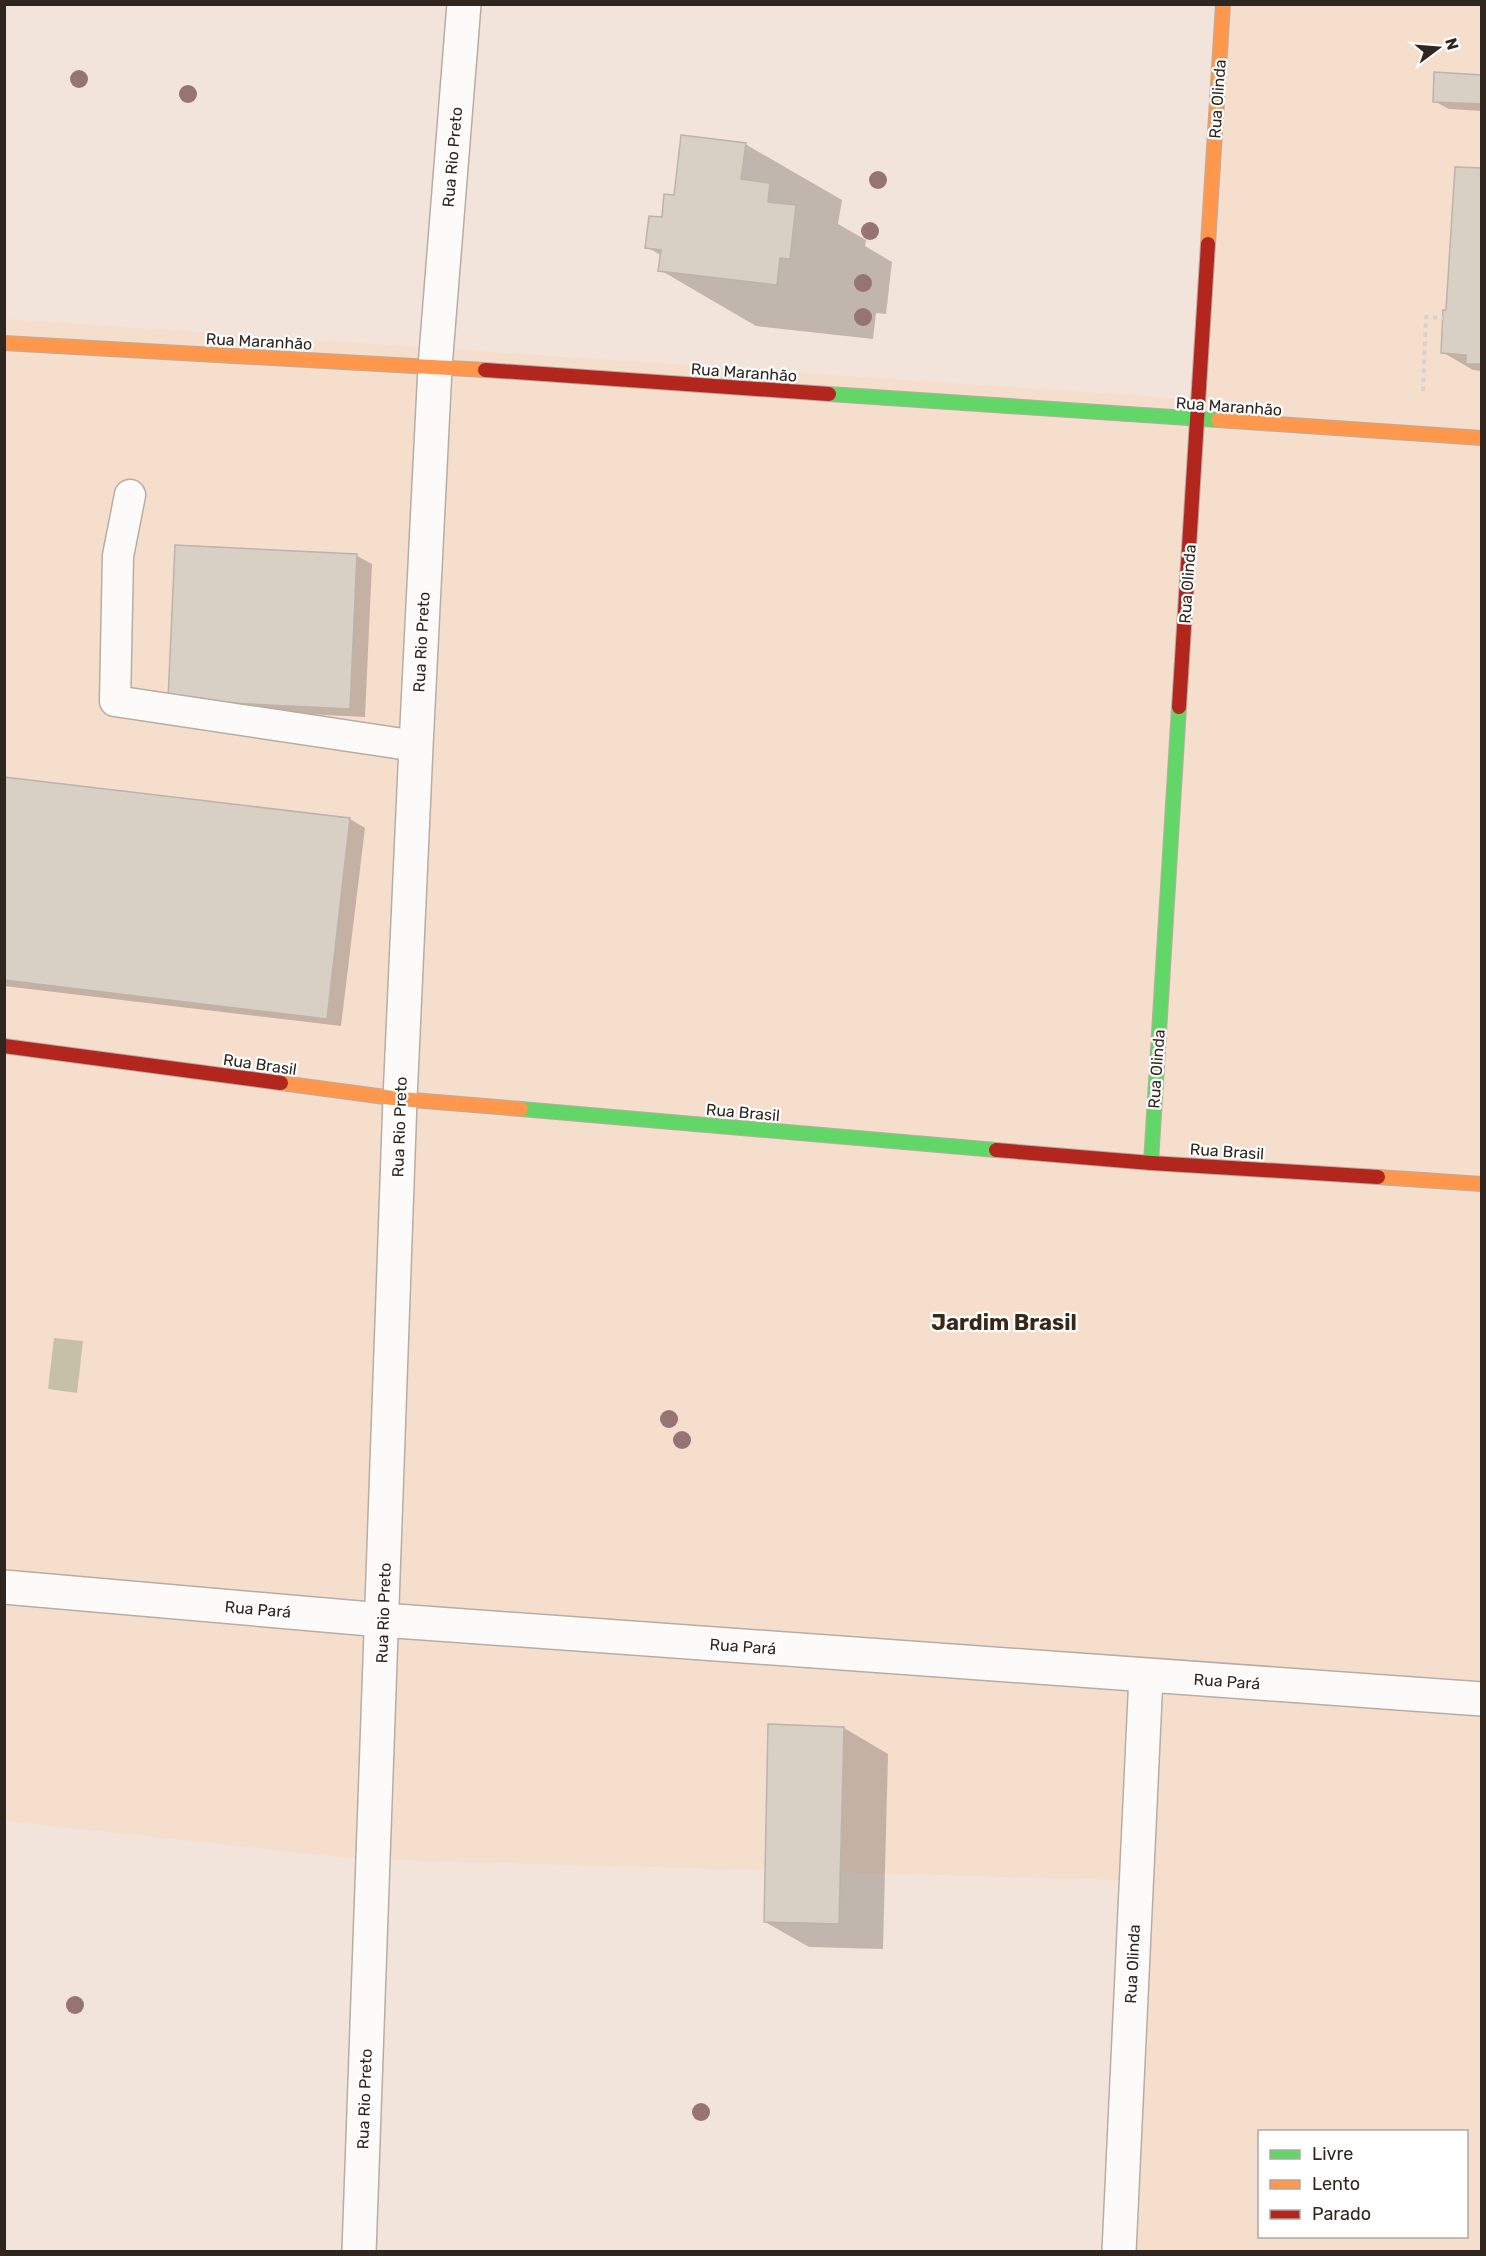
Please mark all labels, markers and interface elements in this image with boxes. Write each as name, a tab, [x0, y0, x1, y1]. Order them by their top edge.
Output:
north arrow	[1408, 18, 1468, 78]
text: N	[1441, 36, 1463, 52]
street label: Rua Olinda	[1205, 59, 1230, 139]
street label: Rua Rio Preto	[439, 106, 466, 208]
street label: Rua Maranhão	[205, 329, 313, 354]
street label: Rua Maranhão	[690, 359, 798, 386]
street label: Rua Maranhão	[1175, 393, 1283, 420]
street label: Rua Olinda	[1175, 544, 1200, 624]
street label: Rua Rio Preto	[409, 591, 434, 693]
street label: Rua Olinda	[1144, 1029, 1169, 1109]
street label: Rua Brasil	[222, 1050, 298, 1079]
street label: Rua Rio Preto	[388, 1076, 411, 1178]
street label: Rua Brasil	[705, 1100, 781, 1125]
street label: Rua Brasil	[1189, 1139, 1265, 1164]
district label: Jardim Brasil	[931, 1309, 1077, 1336]
street label: Rua Rio Preto	[372, 1562, 395, 1664]
street label: Rua Pará	[224, 1597, 292, 1622]
street label: Rua Pará	[709, 1635, 777, 1658]
street label: Rua Pará	[1193, 1670, 1261, 1693]
street label: Rua Olinda	[1121, 1924, 1144, 2004]
street label: Rua Rio Preto	[353, 2048, 376, 2150]
legend	[1258, 2130, 1468, 2238]
text: Livre	[1312, 2143, 1353, 2165]
text: Lento	[1312, 2173, 1360, 2195]
text: Parado	[1312, 2203, 1371, 2225]

